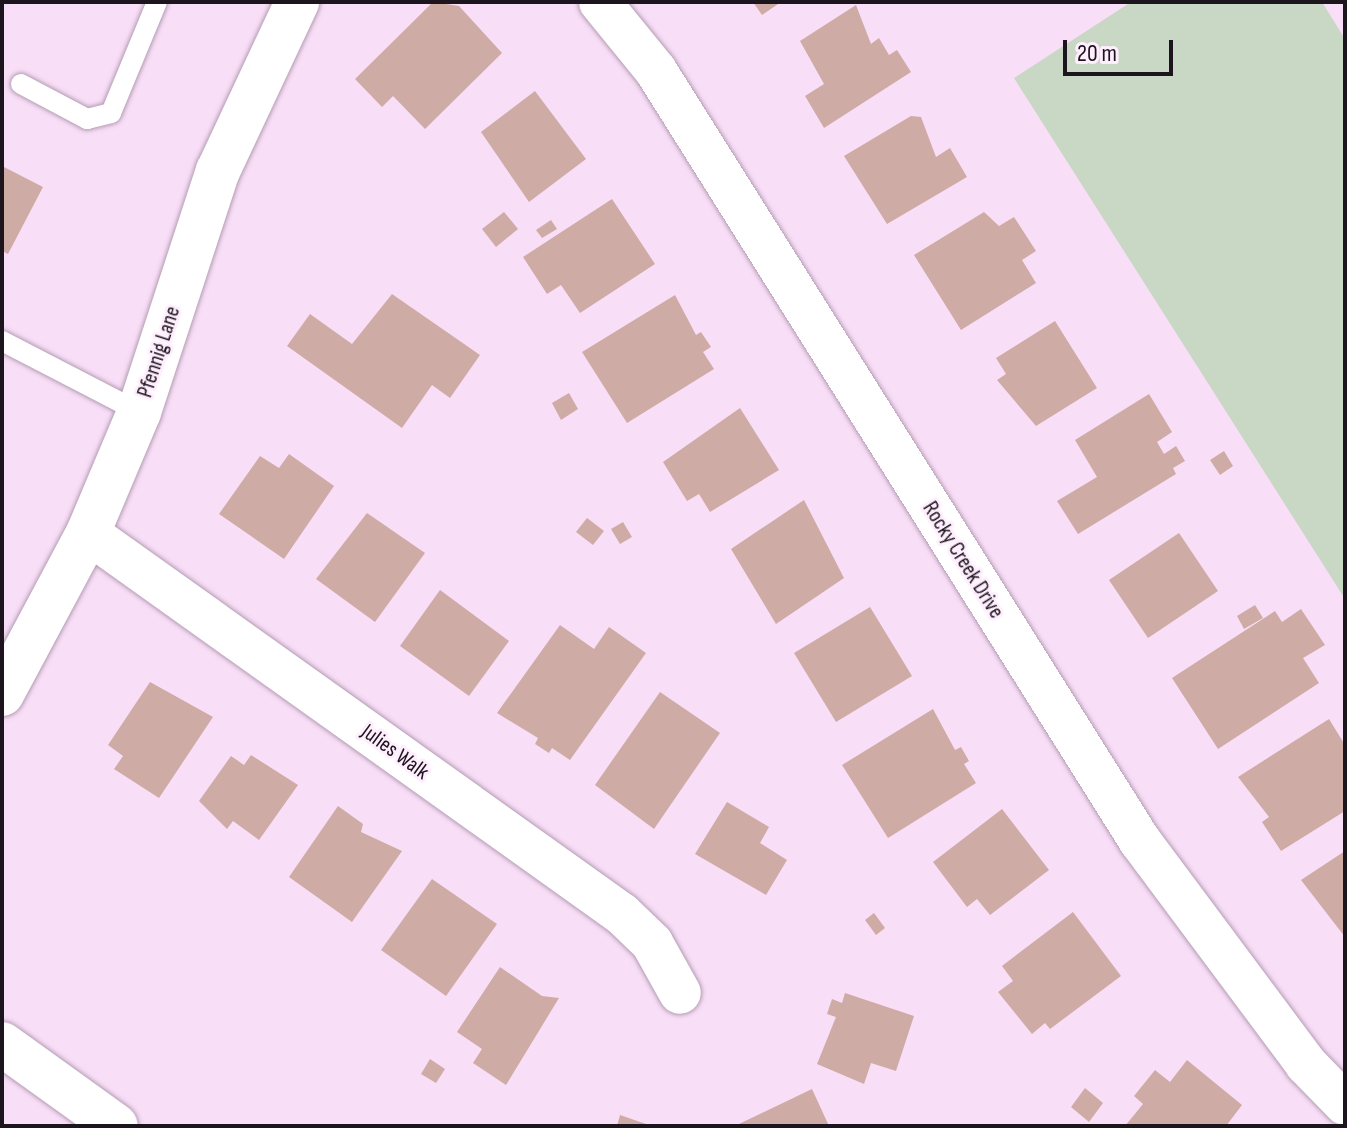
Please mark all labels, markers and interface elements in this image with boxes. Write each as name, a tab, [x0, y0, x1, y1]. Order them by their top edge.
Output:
scale bar	[1067, 24, 1177, 74]
text: 20 m	[1077, 39, 1117, 68]
street label: Pfennig Lane	[132, 303, 186, 401]
street label: Rocky Creek Drive	[917, 497, 1009, 623]
street label: Julies Walk	[356, 719, 434, 785]

